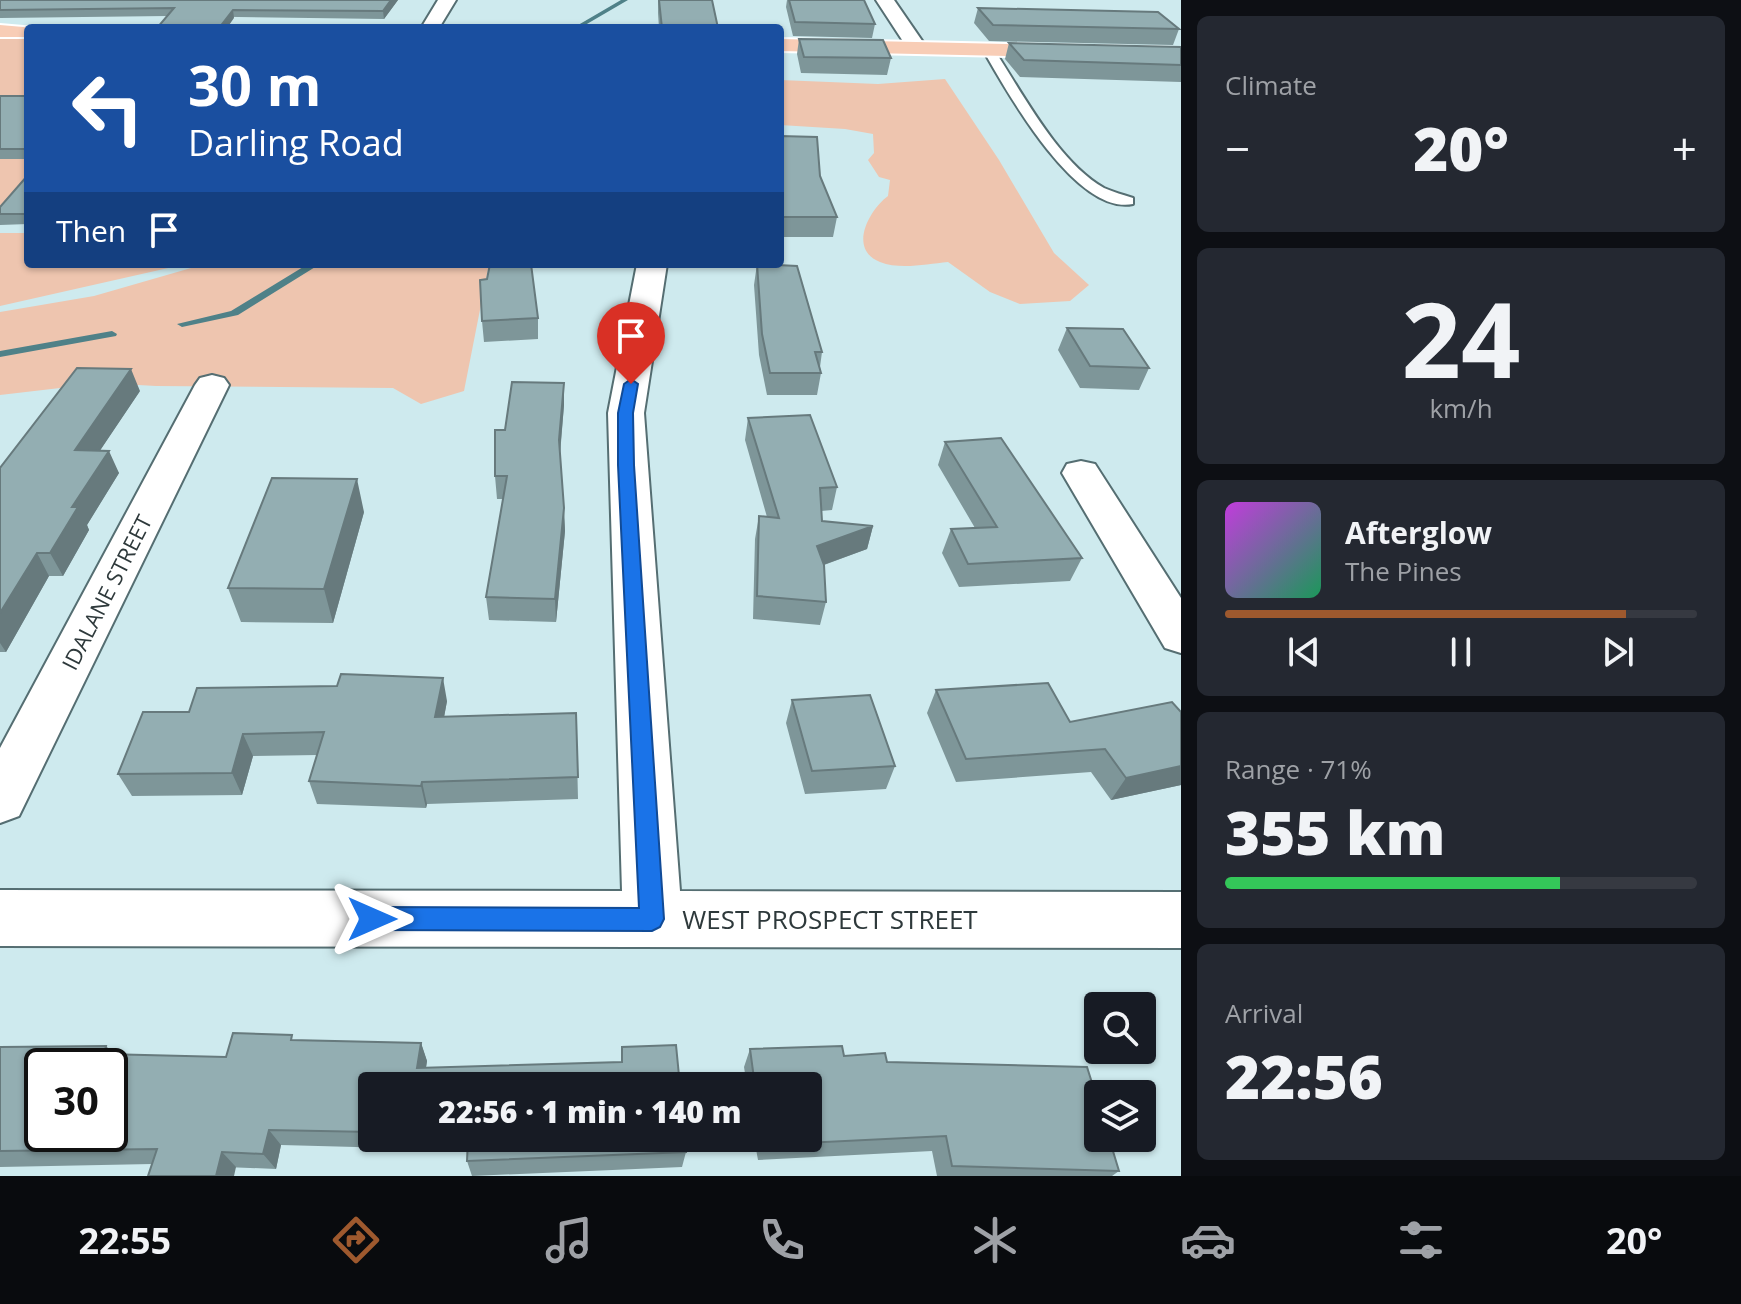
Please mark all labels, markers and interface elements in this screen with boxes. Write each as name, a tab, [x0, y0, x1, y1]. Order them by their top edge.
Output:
text: 30 m	[188, 46, 322, 122]
icon: left	[56, 56, 160, 160]
text: Climate	[1225, 67, 1317, 103]
text: 20°	[1413, 107, 1509, 189]
text: Darling Road	[188, 118, 404, 167]
text: −	[1225, 118, 1250, 178]
text: +	[1672, 118, 1697, 178]
icon: arrive	[142, 208, 186, 252]
text: Then	[56, 210, 126, 251]
text: 24	[1402, 267, 1520, 408]
pin	[597, 302, 665, 384]
icon: arrive	[609, 314, 653, 358]
text: km/h	[1429, 390, 1493, 426]
street label: IDALANE STREET	[54, 509, 158, 675]
text: Afterglow	[1345, 512, 1492, 553]
text: The Pines	[1345, 553, 1462, 589]
icon: previous	[1282, 630, 1326, 674]
icon: pause	[1439, 630, 1483, 674]
icon: next	[1596, 630, 1640, 674]
text: Range · 71%	[1225, 751, 1372, 787]
text: 355 km	[1225, 791, 1446, 873]
position arrow	[330, 877, 414, 961]
street label: WEST PROSPECT STREET	[682, 901, 978, 937]
map controls	[1084, 992, 1156, 1152]
button: search	[1084, 992, 1156, 1064]
text: Arrival	[1225, 995, 1303, 1031]
text: 22:56	[1225, 1035, 1383, 1117]
speed limit sign: 30	[24, 1048, 128, 1152]
button: layers	[1084, 1080, 1156, 1152]
text: 22:56 · 1 min · 140 m	[438, 1091, 742, 1132]
icon: directions	[328, 1212, 384, 1268]
icon: music	[541, 1212, 597, 1268]
icon: phone	[754, 1212, 810, 1268]
icon: climate	[967, 1212, 1023, 1268]
icon: car	[1180, 1212, 1236, 1268]
icon: filters	[1393, 1212, 1449, 1268]
text: 22:55	[78, 1216, 171, 1265]
text: 20°	[1606, 1216, 1662, 1265]

